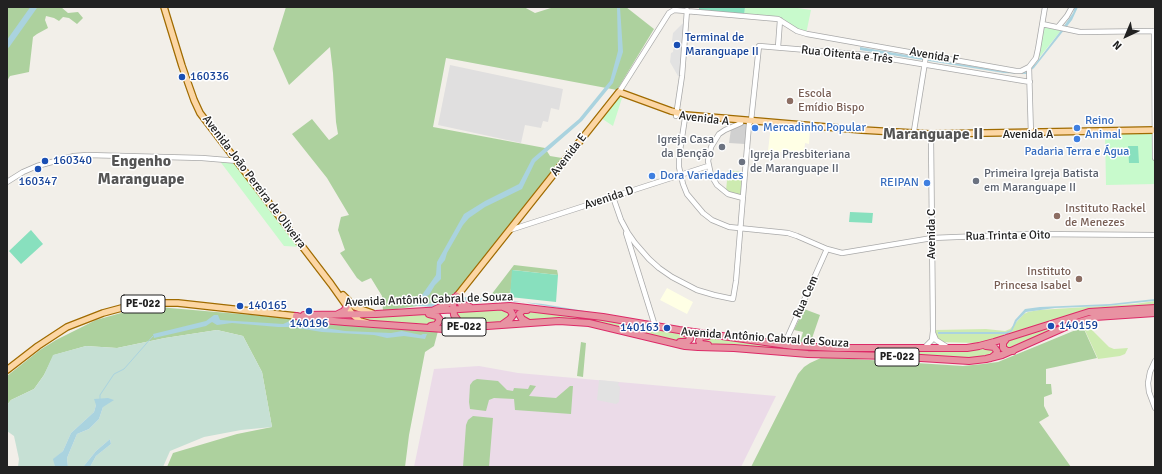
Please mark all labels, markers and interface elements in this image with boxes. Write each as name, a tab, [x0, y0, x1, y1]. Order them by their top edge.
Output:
north arrow	[1106, 16, 1146, 56]
place label: Terminal de Maranguape II	[685, 31, 759, 59]
text: N	[1110, 38, 1125, 52]
marker: Terminal de Maranguape II	[672, 40, 682, 50]
street label: Rua Oitenta e Três	[800, 43, 894, 67]
street label: Avenida F	[908, 45, 960, 67]
place label: 160336	[190, 70, 229, 84]
marker: 160336	[177, 72, 187, 82]
place label: Escola Emídio Bispo	[798, 87, 864, 115]
marker: Escola Emídio Bispo	[785, 96, 795, 106]
street label: Avenida A	[678, 109, 730, 129]
street label: Avenida João Pereira de Oliveira	[199, 112, 309, 252]
place label: Reino Animal	[1085, 114, 1121, 142]
place label: Mercadinho Popular	[763, 121, 866, 135]
marker: Mercadinho Popular	[750, 123, 760, 133]
marker: Reino Animal	[1072, 123, 1082, 133]
district label: Maranguape II	[883, 125, 983, 145]
street label: Avenida A	[1003, 128, 1053, 142]
street label: Avenida E	[548, 131, 590, 179]
place label: Igreja Casa da Benção	[657, 133, 714, 161]
marker: Padaria Terra e Água	[1072, 134, 1082, 144]
marker: Igreja Casa da Benção	[717, 142, 727, 152]
place label: Padaria Terra e Água	[1025, 145, 1129, 159]
place label: Igreja Presbiteriana de Maranguape II	[750, 148, 850, 176]
district label: Engenho Maranguape	[98, 152, 184, 190]
place label: 160340	[53, 154, 92, 168]
marker: 160340	[40, 156, 50, 166]
marker: Igreja Presbiteriana de Maranguape II	[737, 157, 747, 167]
marker: 160347	[33, 164, 43, 174]
place label: Primeira Igreja Batista em Maranguape II	[984, 167, 1099, 195]
place label: Dora Variedades	[660, 169, 743, 183]
marker: Dora Variedades	[647, 171, 657, 181]
place label: 160347	[19, 175, 57, 189]
place label: REIPAN	[880, 176, 919, 190]
marker: Primeira Igreja Batista em Maranguape II	[971, 176, 981, 186]
marker: REIPAN	[922, 178, 932, 188]
street label: Avenida D	[582, 183, 636, 213]
place label: Instituto Rackel de Menezes	[1065, 202, 1146, 230]
street label: Avenida C	[925, 209, 939, 259]
marker: Instituto Rackel de Menezes	[1052, 211, 1062, 221]
street label: Rua Trinta e Oito	[965, 228, 1051, 244]
place label: Instituto Princesa Isabel	[994, 265, 1071, 293]
street label: Rua Cem	[790, 274, 822, 320]
marker: Instituto Princesa Isabel	[1074, 274, 1084, 284]
street label: Avenida Antônio Cabral de Souza	[345, 290, 513, 310]
road number: PE-022	[121, 295, 165, 313]
place label: 140165	[248, 299, 287, 313]
marker: 140165	[235, 301, 245, 311]
marker: 140196	[304, 306, 314, 316]
place label: 140196	[290, 317, 328, 331]
road number: PE-022	[442, 318, 486, 336]
place label: 140159	[1059, 319, 1098, 333]
place label: 140163	[620, 321, 659, 335]
marker: 140159	[1046, 321, 1056, 331]
marker: 140163	[662, 323, 672, 333]
street label: Avenida Antônio Cabral de Souza	[681, 325, 849, 351]
road number: PE-022	[875, 348, 919, 366]

